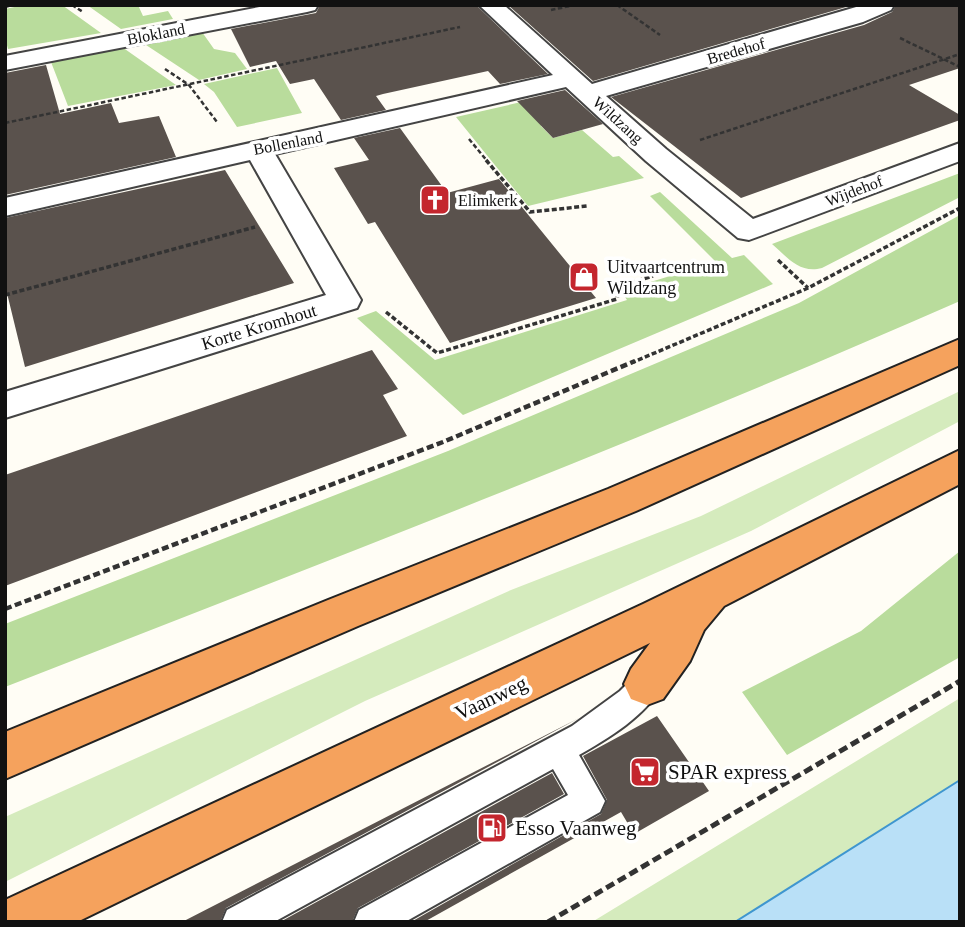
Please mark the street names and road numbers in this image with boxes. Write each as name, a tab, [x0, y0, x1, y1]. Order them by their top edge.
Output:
street label: Blokland	[126, 20, 186, 48]
street label: Bredehof	[705, 34, 768, 67]
street label: Wildzang	[589, 93, 647, 148]
street label: Bollenland	[252, 128, 324, 158]
street label: Wijdehof	[823, 172, 886, 211]
street label: Korte Kromhout	[199, 300, 319, 354]
street label: Vaanweg	[451, 671, 531, 725]

